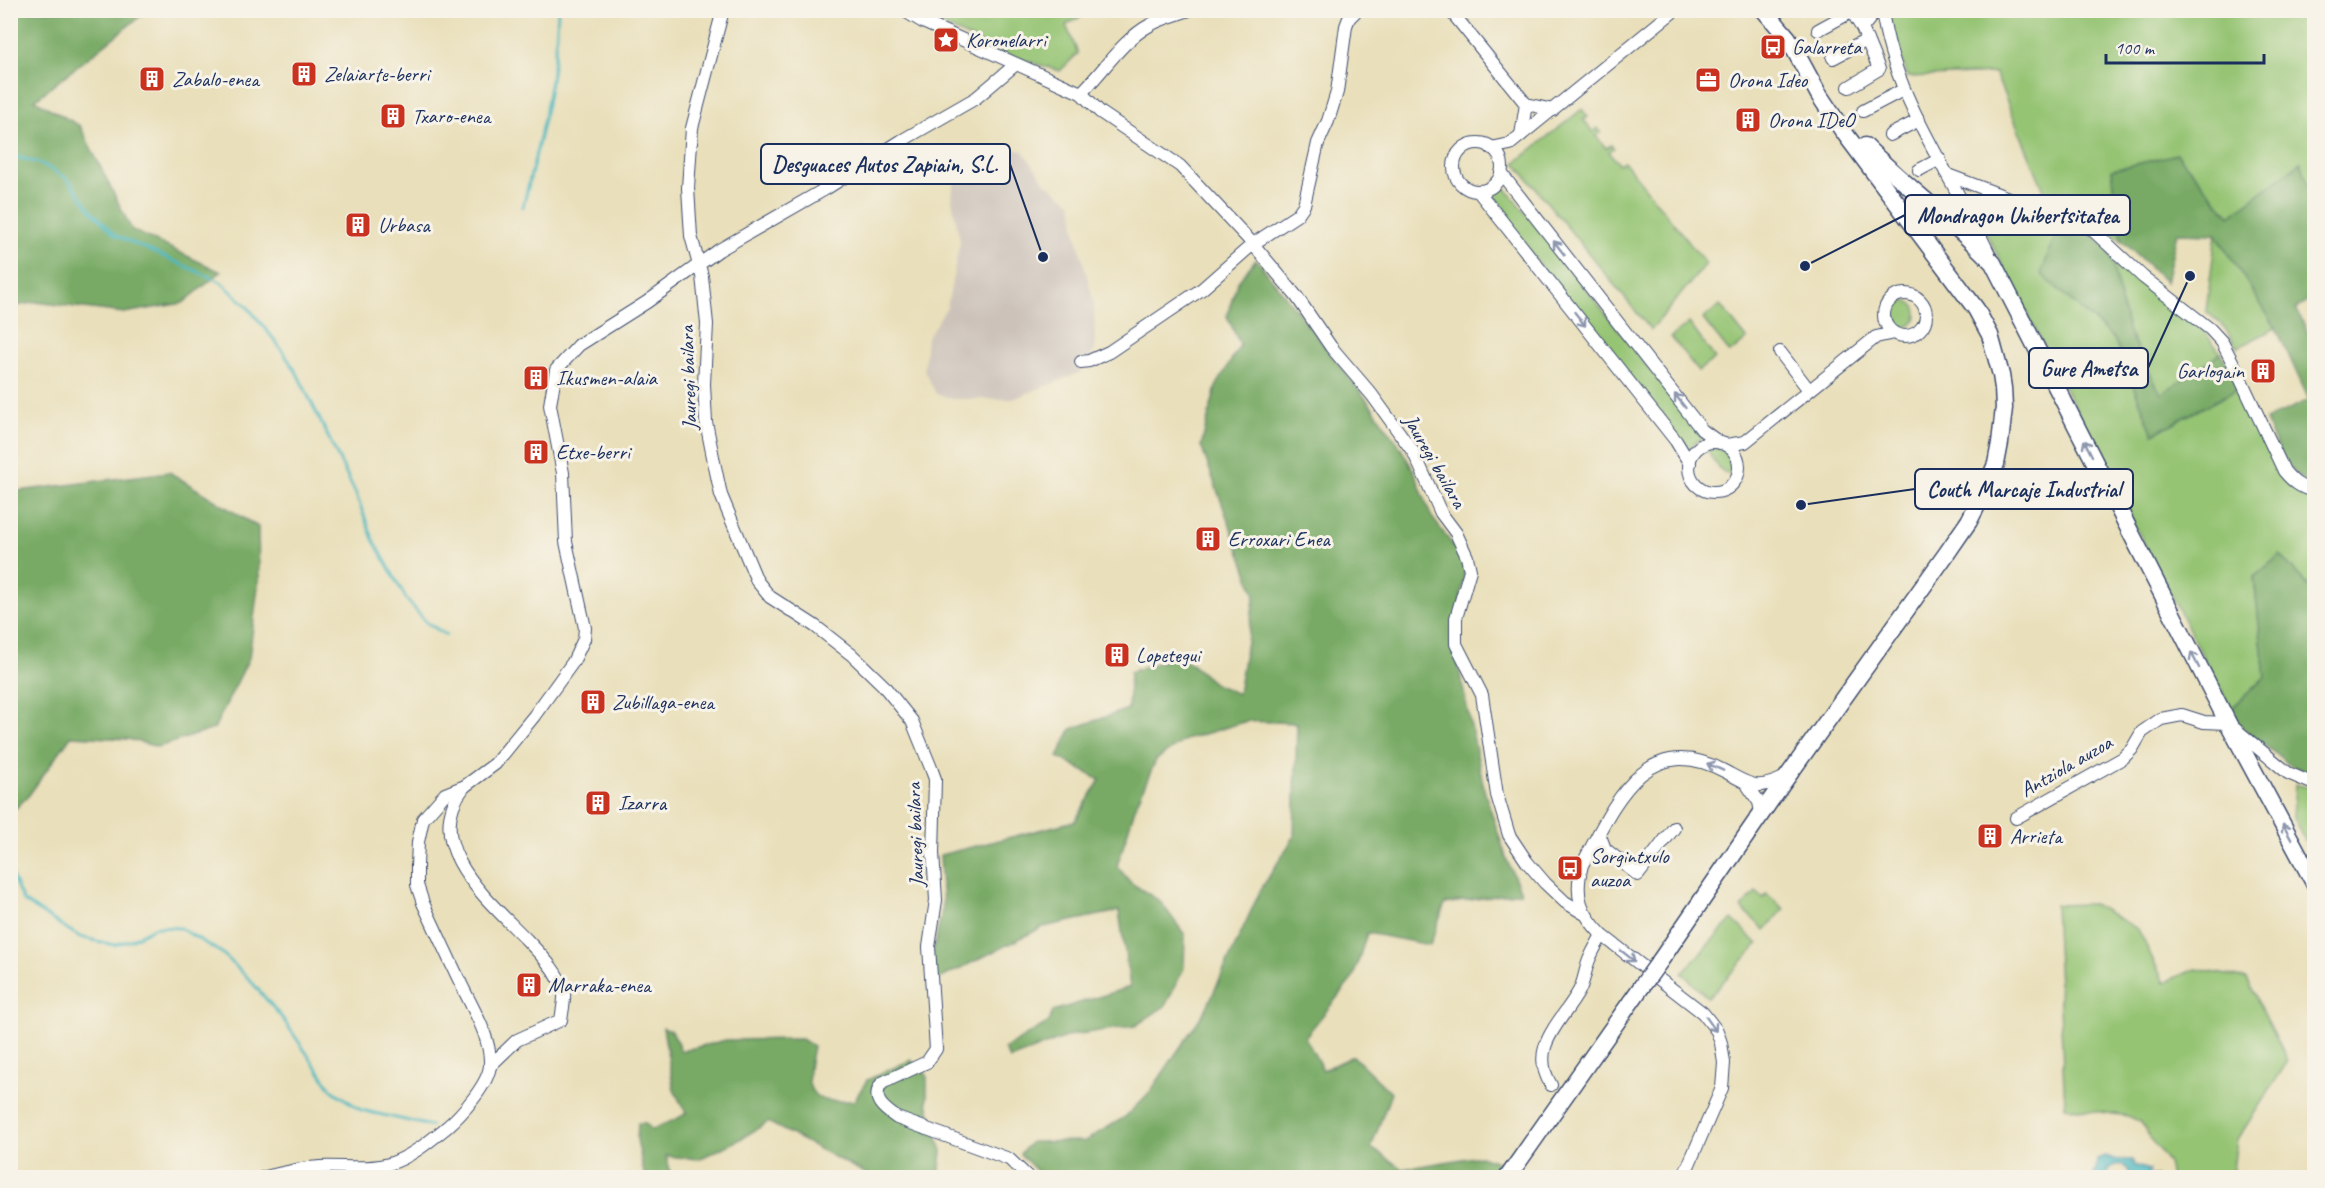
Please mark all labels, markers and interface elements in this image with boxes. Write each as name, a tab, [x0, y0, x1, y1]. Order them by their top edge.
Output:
place icon: Koronelarri	[931, 25, 961, 55]
place label: Koronelarri	[966, 27, 1049, 53]
scale bar	[2106, 27, 2264, 65]
bus stop icon: Galarreta	[1758, 32, 1788, 62]
place label: Galarreta	[1792, 34, 1863, 60]
text: 100 m	[2115, 37, 2156, 59]
building icon: Zelaiarte-berri	[289, 59, 319, 89]
place label: Zelaiarte-berri	[324, 61, 432, 87]
building icon: Zabalo-enea	[137, 64, 167, 94]
office icon: Orona Ideo	[1693, 65, 1723, 95]
place label: Zabalo-enea	[172, 66, 261, 92]
place label: Orona Ideo	[1728, 67, 1809, 93]
building icon: Txaro-enea	[378, 101, 408, 131]
place label: Txaro-enea	[412, 103, 493, 129]
building icon: Orona IDeO	[1733, 105, 1763, 135]
place label: Orona IDeO	[1768, 107, 1857, 133]
callout: Desguaces Autos Zapiain, S.L.	[761, 144, 1010, 184]
text: Desguaces Autos Zapiain, S.L.	[772, 151, 999, 179]
callout: Mondragon Unibertsitatea	[1905, 195, 2130, 235]
text: Mondragon Unibertsitatea	[1917, 202, 2121, 230]
building icon: Urbasa	[343, 210, 373, 240]
place label: Urbasa	[378, 212, 431, 238]
one-way arrow	[1552, 240, 1565, 256]
one-way arrow	[1573, 311, 1586, 327]
street label: Jauregi bailara	[673, 324, 703, 432]
callout: Gure Ametsa	[2029, 348, 2148, 388]
text: Gure Ametsa	[2041, 355, 2139, 383]
building icon: Garlogain	[2248, 356, 2278, 386]
place label: Garlogain	[2177, 358, 2245, 384]
building icon: Ikusmen-alaia	[521, 363, 551, 393]
place label: Ikusmen-alaia	[556, 365, 659, 391]
one-way arrow	[1673, 393, 1686, 409]
street label: Jauregi bailara	[1397, 409, 1473, 514]
building icon: Etxe-berri	[521, 437, 551, 467]
place label: Etxe-berri	[556, 439, 633, 465]
one-way arrow	[2081, 440, 2093, 458]
callout: Couth Marcaje Industrial	[1915, 469, 2133, 509]
text: Couth Marcaje Industrial	[1927, 476, 2125, 504]
building icon: Erroxari Enea	[1193, 524, 1223, 554]
place label: Erroxari Enea	[1228, 526, 1331, 552]
building icon: Lopetegui	[1102, 640, 1132, 670]
place label: Lopetegui	[1136, 642, 1203, 668]
one-way arrow	[2189, 651, 2200, 669]
building icon: Zubillaga-enea	[578, 687, 608, 717]
place label: Zubillaga-enea	[612, 689, 716, 715]
street label: Antziola auzoa	[2015, 728, 2118, 803]
one-way arrow	[1706, 761, 1724, 773]
street label: Jauregi bailara	[900, 781, 930, 889]
building icon: Izarra	[583, 788, 613, 818]
place label: Izarra	[618, 790, 668, 816]
building icon: Arrieta	[1975, 821, 2005, 851]
place label: Arrieta	[2010, 823, 2064, 849]
one-way arrow	[2281, 824, 2293, 841]
place label: Sorgintxulo auzoa	[1590, 843, 1670, 893]
bus stop icon: Sorgintxulo auzoa	[1555, 853, 1585, 883]
one-way arrow	[1620, 950, 1636, 963]
building icon: Marraka-enea	[514, 970, 544, 1000]
place label: Marraka-enea	[548, 972, 653, 998]
one-way arrow	[1705, 1016, 1717, 1032]

